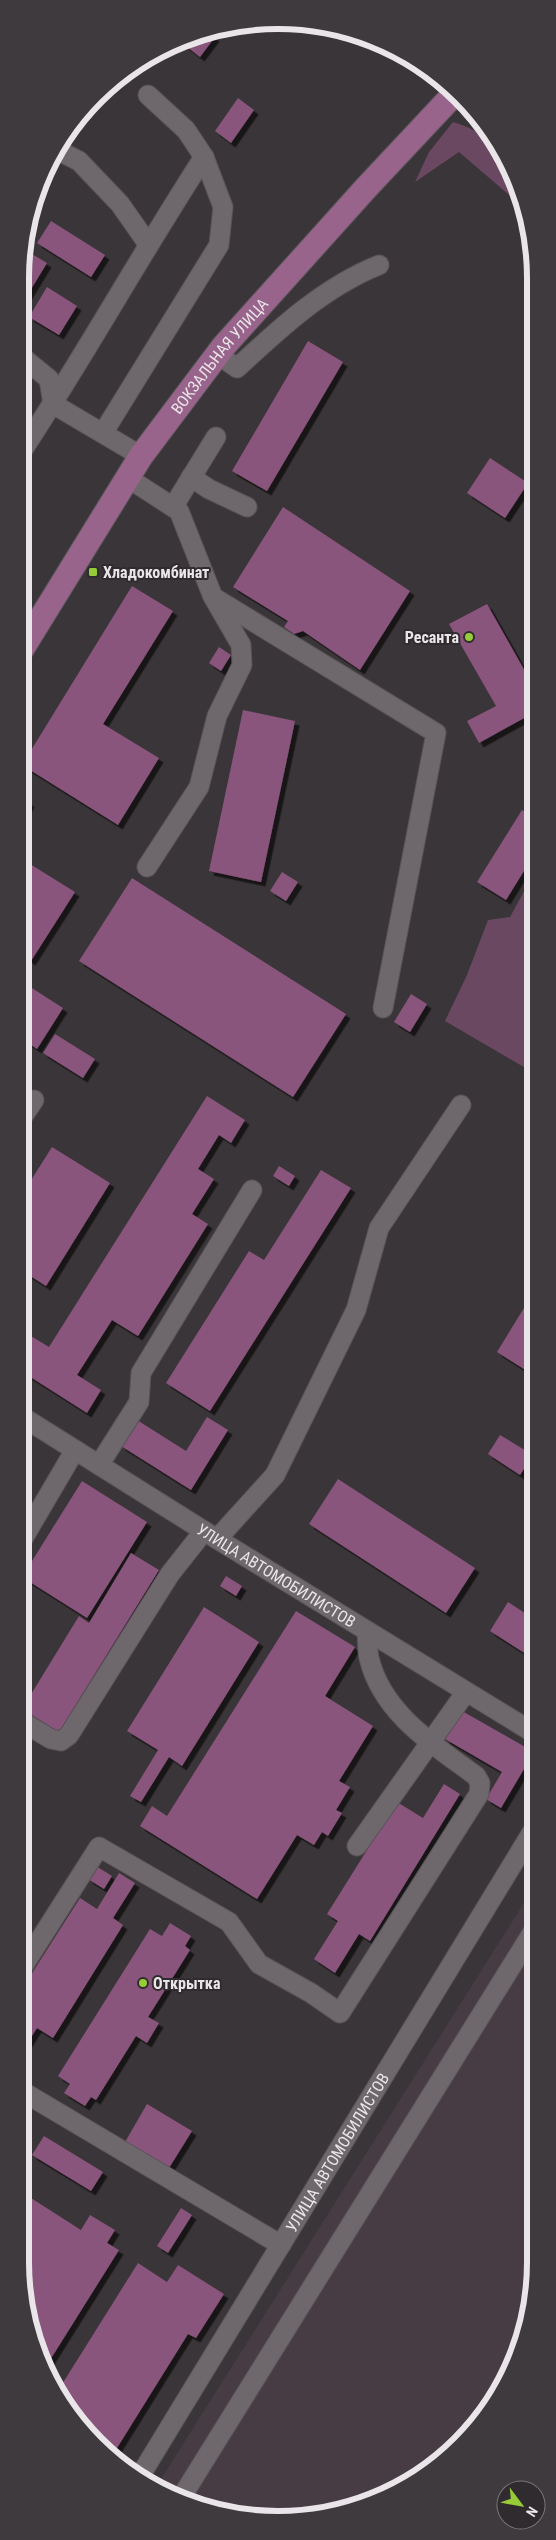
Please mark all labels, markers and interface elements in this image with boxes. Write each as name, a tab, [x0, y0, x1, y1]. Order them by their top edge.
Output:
street label: ВОКЗАЛЬНАЯ УЛИЦА	[167, 294, 272, 418]
place label: Хладокомбинат	[103, 563, 209, 582]
marker: Хладокомбинат	[87, 566, 99, 578]
place label: Ресанта	[405, 628, 459, 647]
marker: Ресанта	[463, 631, 475, 643]
street label: УЛИЦА АВТОМОБИЛИСТОВ	[193, 1520, 359, 1632]
place label: Открытка	[153, 1974, 221, 1993]
marker: Открытка	[137, 1977, 149, 1989]
street label: УЛИЦА АВТОМОБИЛИСТОВ	[282, 2070, 393, 2235]
north arrow	[496, 2480, 546, 2530]
text: N	[523, 2504, 541, 2520]

